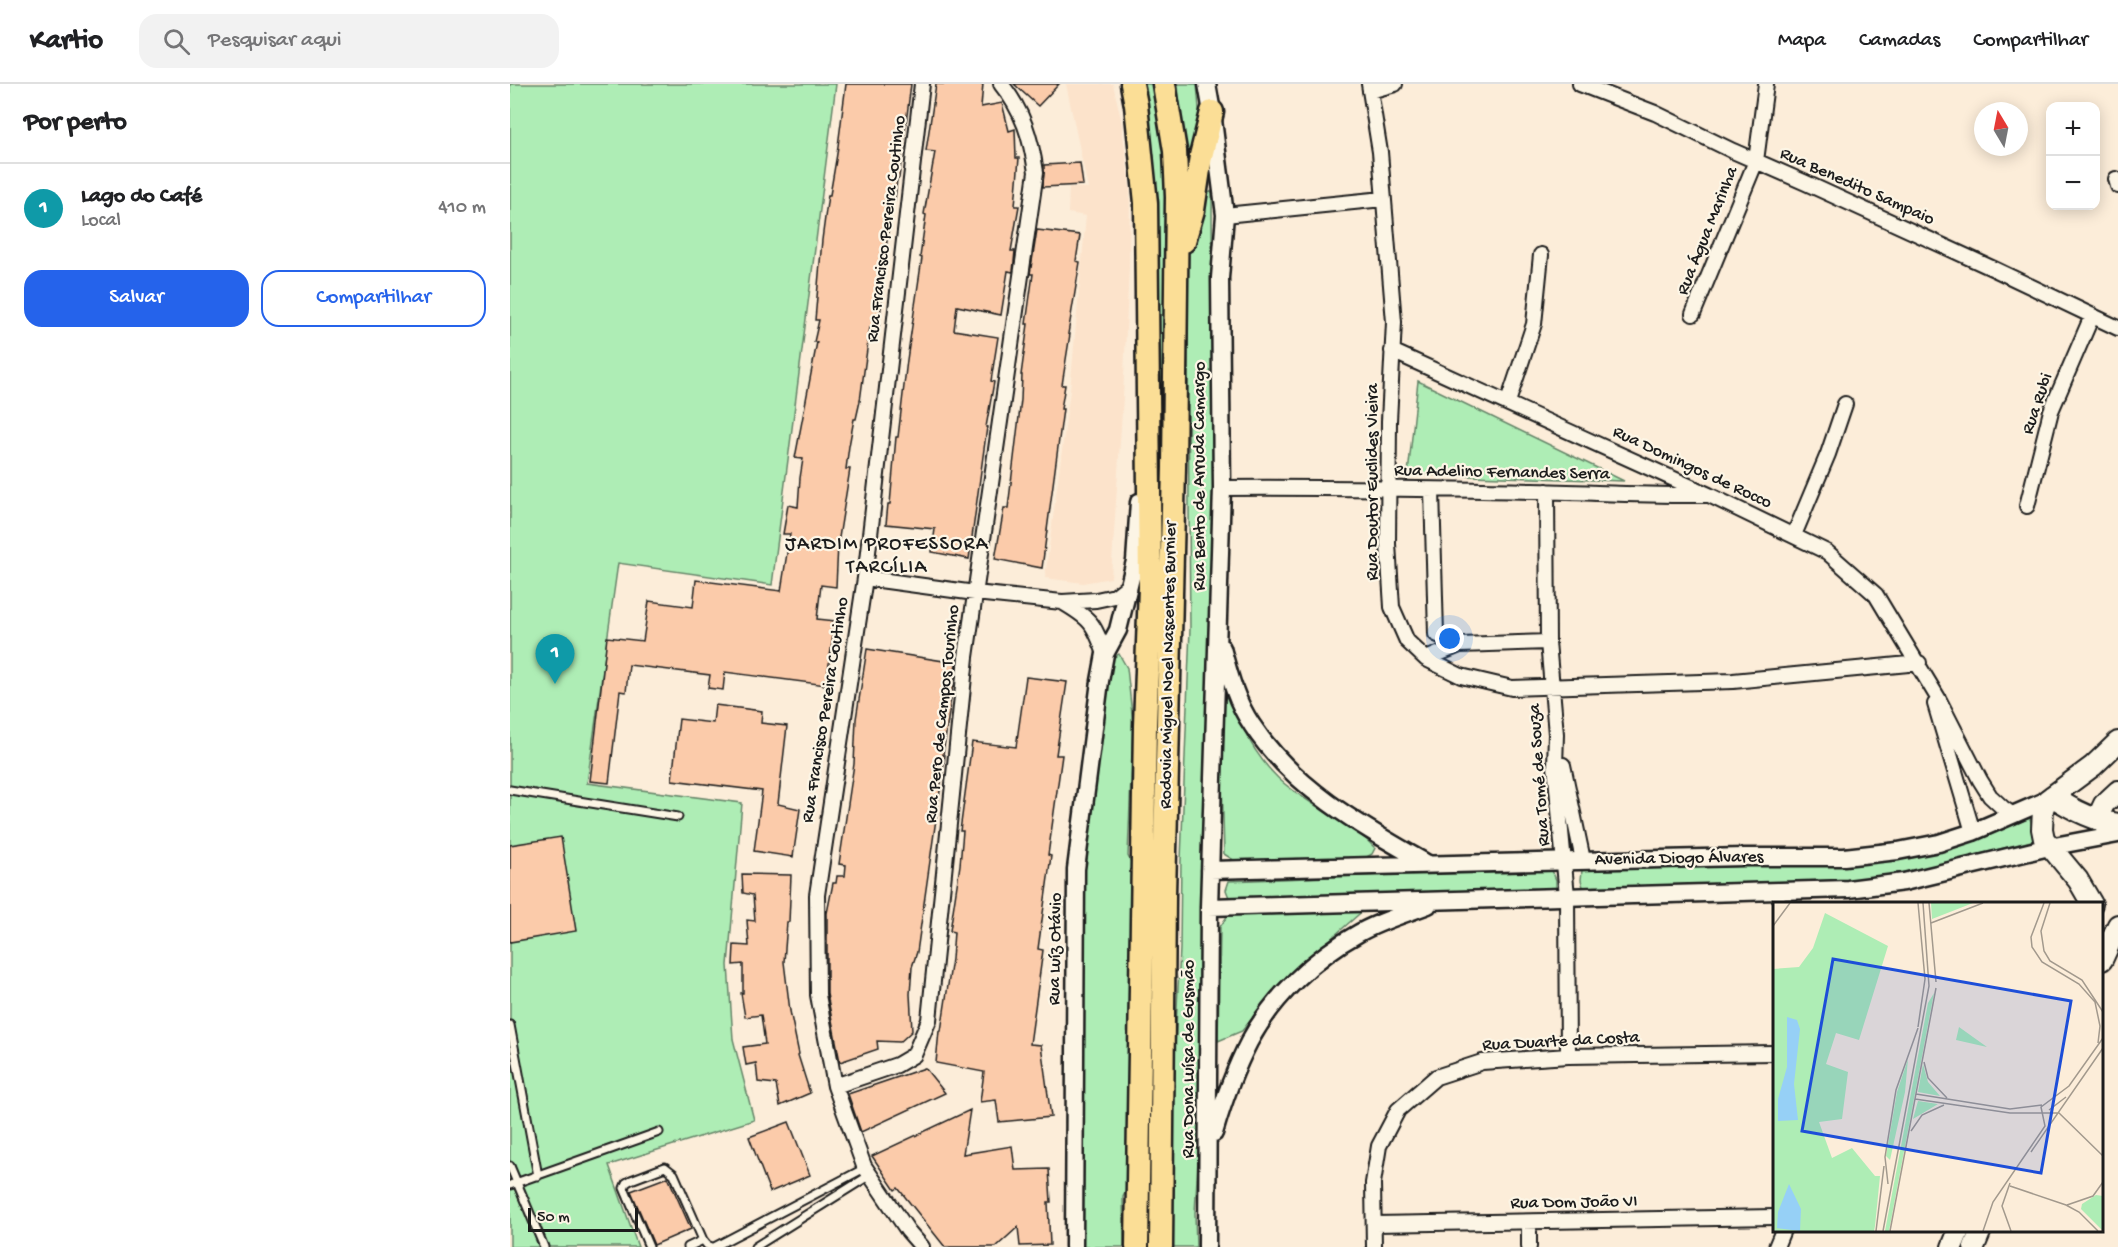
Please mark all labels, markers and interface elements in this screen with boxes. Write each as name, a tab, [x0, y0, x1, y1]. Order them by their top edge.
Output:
search box	[139, 14, 559, 68]
text: Kartio	[30, 25, 103, 58]
icon: search	[160, 25, 193, 58]
text: Pesquisar aqui	[208, 28, 342, 54]
text: Mapa	[1778, 29, 1826, 54]
text: Camadas	[1859, 29, 1940, 54]
text: Compartilhar	[1973, 29, 2088, 54]
north arrow	[1974, 102, 2028, 156]
map controls	[2046, 102, 2100, 210]
button: +	[2046, 102, 2100, 156]
text: Por perto	[24, 108, 127, 139]
street label: Rua Francisco Pereira Coutinho	[863, 114, 911, 344]
street label: Rua Benedito Sampaio	[1776, 143, 1938, 231]
button: −	[2046, 156, 2100, 210]
street label: Rua Água Marinha	[1672, 162, 1744, 298]
text: Lago do Café	[81, 184, 202, 210]
text: 1	[39, 197, 48, 220]
text: 410 m	[438, 197, 486, 220]
text: Local	[81, 210, 121, 233]
button: Salvar	[24, 270, 249, 327]
button: Compartilhar	[261, 270, 486, 327]
street label: Rua Bento de Arruda Camargo	[1190, 361, 1211, 591]
street label: Rua Rubi	[2018, 371, 2058, 437]
street label: Rua Doutor Euclides Vieira	[1363, 383, 1384, 580]
street label: Rua Domingos de Rocco	[1609, 422, 1775, 514]
street label: Rua Adelino Fernandes Serra	[1394, 461, 1611, 485]
street label: Rodovia Miguel Noel Nascentes Burnier	[1156, 519, 1182, 809]
district label: JARDIM PROFESSORA TARCÍLIA	[785, 534, 989, 580]
street label: Rua Francisco Pereira Coutinho	[798, 596, 854, 824]
street label: Rua Pero de Campos Tourinho	[921, 604, 965, 824]
your location	[1435, 624, 1464, 653]
pin: 1	[536, 634, 574, 684]
street label: Rua Tomé de Souza	[1524, 702, 1555, 847]
street label: Avenida Diogo Álvares	[1594, 846, 1765, 871]
street label: Rua Luíz Otávio	[1045, 893, 1067, 1005]
inset map	[1773, 902, 2103, 1232]
street label: Rua Dona Luísa de Gusmão	[1179, 960, 1200, 1158]
street label: Rua Duarte da Costa	[1482, 1027, 1641, 1057]
street label: Rua Dom João VI	[1510, 1191, 1638, 1215]
scale bar	[528, 1205, 638, 1232]
text: 50 m	[537, 1209, 570, 1228]

